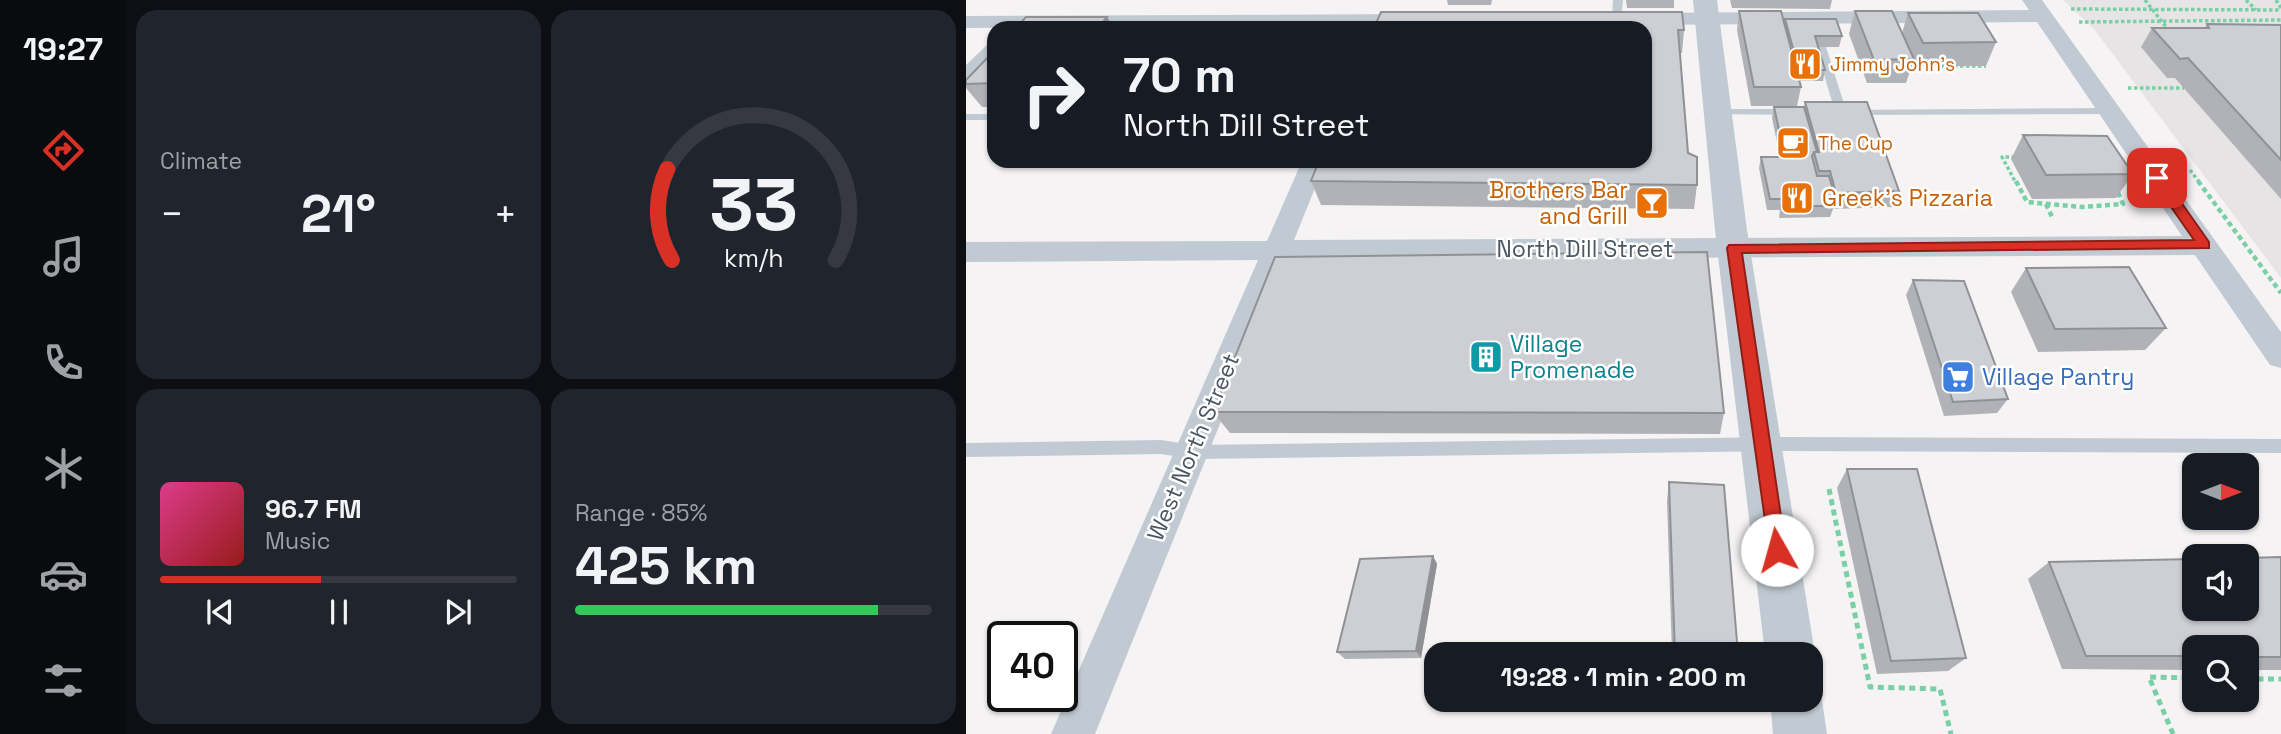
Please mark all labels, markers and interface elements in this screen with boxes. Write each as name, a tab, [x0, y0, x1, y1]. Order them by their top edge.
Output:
text: 19:27	[23, 29, 103, 69]
text: 70 m	[1123, 44, 1236, 106]
restaurant icon: Jimmy John's	[1786, 45, 1824, 83]
icon: right	[1008, 49, 1099, 140]
place label: Jimmy John's	[1830, 52, 1955, 77]
text: North Dill Street	[1123, 105, 1369, 145]
cafe icon: The Cup	[1774, 124, 1812, 162]
icon: directions	[39, 126, 88, 175]
place label: The Cup	[1818, 131, 1893, 156]
text: Climate	[160, 146, 242, 176]
pin	[2127, 148, 2187, 208]
text: 33	[709, 159, 798, 252]
icon: arrive	[2138, 159, 2176, 197]
place label: Brothers Bar and Grill	[1489, 175, 1628, 231]
restaurant icon: Greek's Pizzaria	[1778, 179, 1816, 217]
text: 21°	[301, 181, 376, 247]
place label: Greek's Pizzaria	[1822, 183, 1993, 213]
bar icon: Brothers Bar and Grill	[1633, 184, 1671, 222]
text: −	[160, 190, 184, 238]
text: +	[493, 190, 517, 238]
icon: music	[39, 232, 88, 281]
street label: North Dill Street	[1496, 234, 1674, 264]
text: km/h	[724, 242, 783, 274]
place label: Village Promenade	[1510, 329, 1635, 385]
icon: phone	[39, 338, 88, 387]
building icon: Village Promenade	[1467, 338, 1505, 376]
street label: West North Street	[1140, 349, 1246, 545]
supermarket icon: Village Pantry	[1939, 358, 1977, 396]
place label: Village Pantry	[1982, 362, 2134, 392]
icon: climate	[39, 444, 88, 493]
north arrow	[2182, 453, 2259, 530]
map controls	[2182, 453, 2259, 712]
text: 96.7 FM	[265, 492, 362, 526]
text: Range · 85%	[575, 498, 707, 528]
position arrow	[1740, 513, 1814, 587]
text: Music	[265, 526, 330, 556]
text: 425 km	[575, 533, 757, 599]
button: sound	[2182, 544, 2259, 621]
icon: car	[39, 550, 88, 599]
icon: previous	[201, 593, 239, 631]
icon: pause	[320, 593, 358, 631]
icon: next	[439, 593, 477, 631]
speed limit sign: 40	[987, 621, 1078, 712]
button: search	[2182, 635, 2259, 712]
icon: filters	[39, 656, 88, 705]
text: 19:28 · 1 min · 200 m	[1501, 660, 1746, 694]

